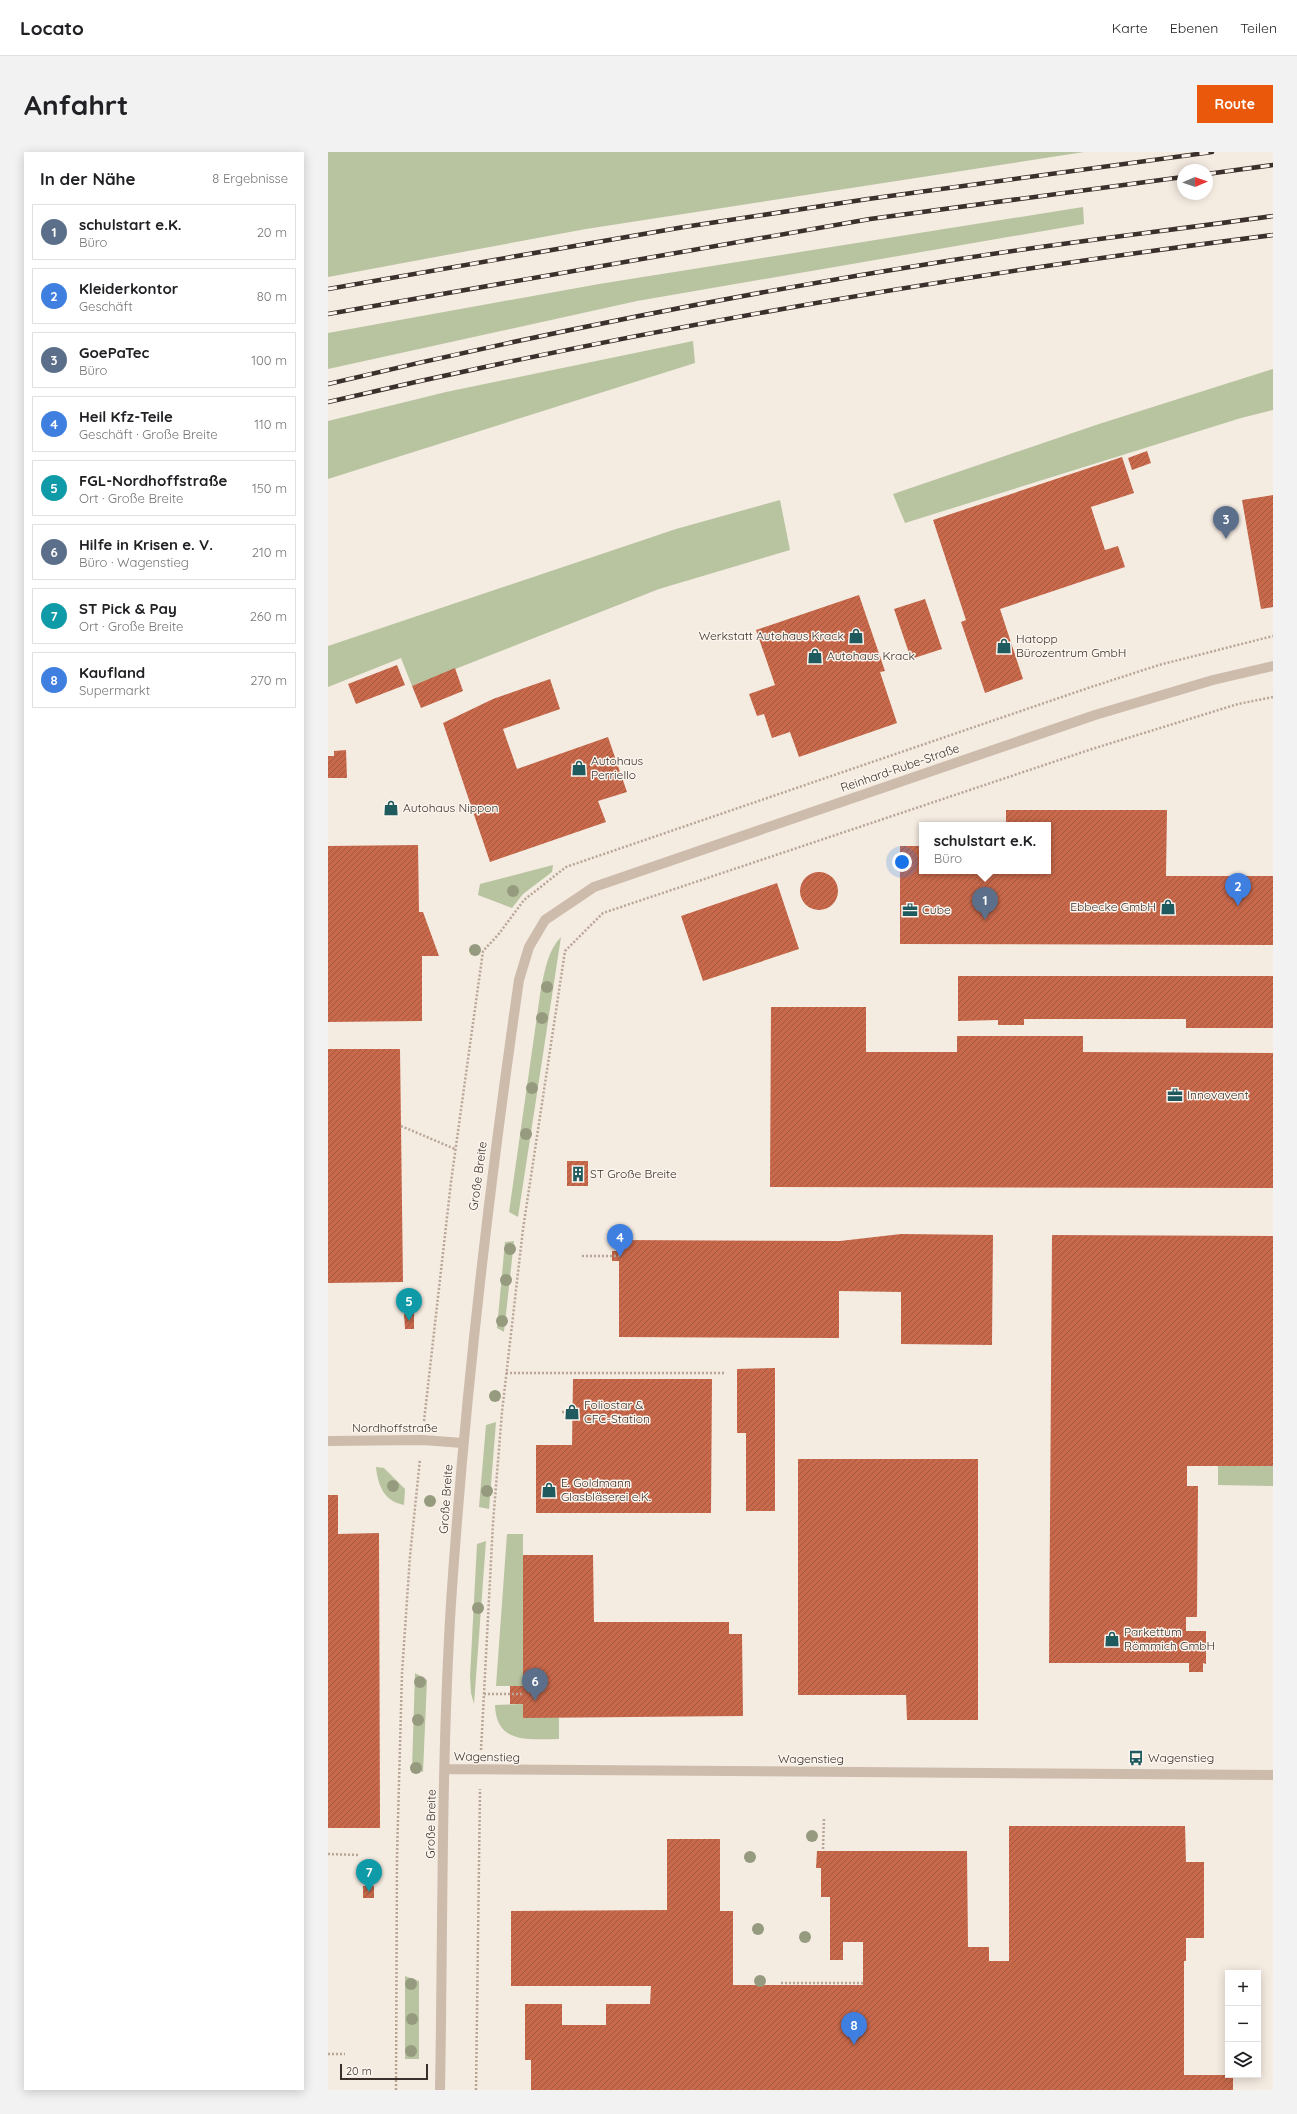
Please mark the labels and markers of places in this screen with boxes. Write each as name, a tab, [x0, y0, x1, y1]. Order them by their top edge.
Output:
pin: 3	[1213, 506, 1239, 539]
shop icon: Werkstatt Autohaus Krack	[847, 627, 865, 645]
place label: Werkstatt Autohaus Krack	[699, 628, 844, 643]
place label: Hatopp Bürozentrum GmbH	[1016, 631, 1126, 660]
shop icon: Hatopp Bürozentrum GmbH	[995, 637, 1013, 655]
shop icon: Autohaus Krack	[806, 647, 824, 665]
place label: Autohaus Krack	[827, 648, 915, 663]
place label: Autohaus Perriello	[591, 753, 644, 782]
shop icon: Autohaus Perriello	[570, 759, 588, 777]
shop icon: Autohaus Nippon	[382, 799, 400, 817]
place label: Autohaus Nippon	[403, 800, 498, 815]
pin: 2	[1225, 873, 1251, 906]
pin: 1	[972, 887, 998, 920]
shop icon: Ebbecke GmbH	[1159, 898, 1177, 916]
place label: Ebbecke GmbH	[1070, 899, 1156, 914]
office icon: Cube	[901, 901, 919, 919]
place label: Cube	[922, 902, 951, 917]
office icon: Innovavent	[1166, 1086, 1184, 1104]
place label: Innovavent	[1187, 1087, 1249, 1102]
building icon: ST Große Breite	[569, 1165, 587, 1183]
place label: ST Große Breite	[590, 1166, 677, 1181]
pin: 4	[607, 1224, 633, 1257]
pin: 5	[396, 1288, 422, 1321]
place label: Foliostar & CFC-Station	[584, 1397, 650, 1426]
shop icon: Foliostar & CFC-Station	[563, 1403, 581, 1421]
place label: E. Goldmann Glasbläserei e.K.	[561, 1475, 651, 1504]
shop icon: E. Goldmann Glasbläserei e.K.	[540, 1481, 558, 1499]
place label: Parkettum Römmich GmbH	[1124, 1624, 1215, 1653]
shop icon: Parkettum Römmich GmbH	[1103, 1630, 1121, 1648]
pin: 6	[522, 1668, 548, 1701]
bus stop icon: Wagenstieg	[1127, 1749, 1145, 1767]
place label: Wagenstieg	[1148, 1750, 1214, 1765]
pin: 7	[356, 1859, 382, 1892]
pin: 8	[841, 2012, 867, 2045]

